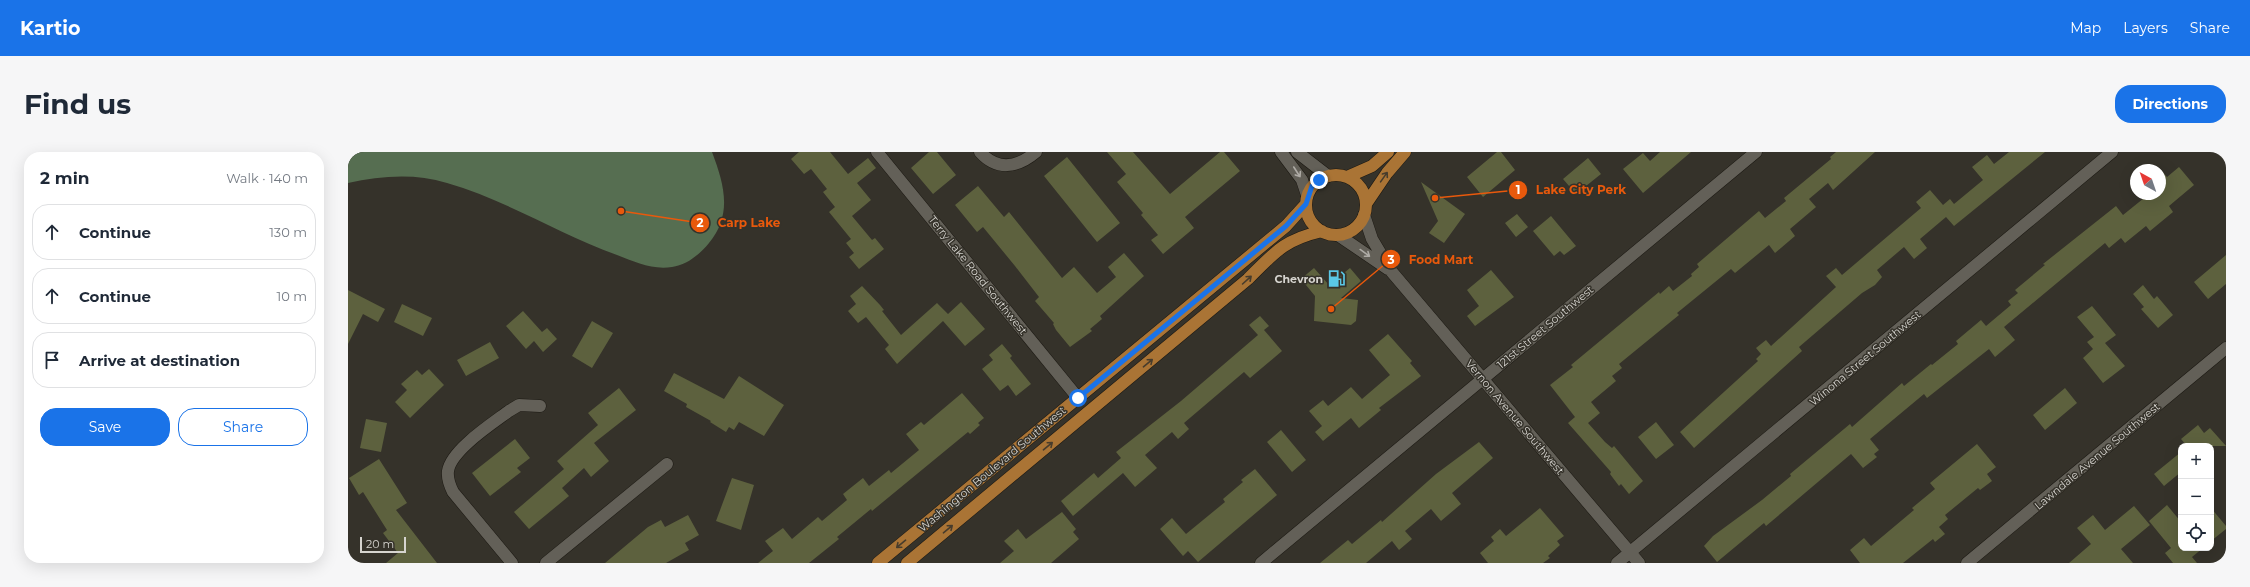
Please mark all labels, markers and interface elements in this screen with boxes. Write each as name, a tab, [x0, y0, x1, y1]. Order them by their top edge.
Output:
text: Kartio	[20, 17, 80, 40]
text: Map	[2070, 19, 2101, 37]
text: Layers	[2123, 19, 2168, 37]
text: Share	[2190, 19, 2230, 37]
button: Directions	[2115, 85, 2226, 123]
text: Find us	[24, 87, 131, 121]
north arrow	[2130, 164, 2166, 200]
one-way arrow	[1293, 166, 1301, 178]
text: 2 min	[40, 168, 90, 188]
text: Walk · 140 m	[226, 170, 308, 186]
route end	[1310, 171, 1328, 189]
one-way arrow	[1380, 171, 1388, 182]
callout: Lake City Perk	[1508, 178, 1634, 202]
text: 1	[1516, 182, 1520, 197]
text: Lake City Perk	[1536, 182, 1626, 197]
callout: Carp Lake	[690, 211, 789, 235]
street label: Terry Lake Road Southwest	[926, 213, 1031, 338]
text: 2	[696, 215, 704, 230]
text: Carp Lake	[718, 215, 781, 230]
icon: ahead	[41, 221, 63, 243]
text: Continue	[79, 223, 151, 242]
text: 130 m	[269, 224, 307, 240]
callout: Food Mart	[1381, 247, 1481, 271]
one-way arrow	[1359, 248, 1370, 257]
text: 3	[1386, 252, 1395, 267]
text: Food Mart	[1409, 252, 1474, 267]
fuel station icon: Chevron	[1326, 269, 1346, 289]
place label: Chevron	[1275, 272, 1323, 286]
one-way arrow	[1242, 275, 1253, 284]
street label: 121st Street Southwest	[1494, 282, 1597, 372]
icon: ahead	[41, 285, 63, 307]
text: Continue	[79, 287, 151, 306]
text: 10 m	[277, 288, 307, 304]
street label: Winona Street Southwest	[1806, 307, 1924, 409]
icon: arrive	[41, 349, 63, 371]
text: Arrive at destination	[79, 351, 240, 370]
street label: Vernon Avenue Southwest	[1463, 357, 1568, 478]
one-way arrow	[1142, 359, 1153, 367]
route start	[1069, 389, 1087, 407]
street label: Lawndale Avenue Southwest	[2031, 399, 2163, 513]
street label: Washington Boulevard Southwest	[915, 403, 1069, 535]
button: Save	[40, 408, 170, 446]
button: Share	[178, 408, 308, 446]
one-way arrow	[1042, 442, 1053, 451]
map controls	[2178, 443, 2214, 551]
button: +	[2178, 443, 2214, 479]
button: −	[2178, 479, 2214, 515]
button: locate	[2178, 515, 2214, 551]
one-way arrow	[942, 525, 953, 534]
scale bar	[360, 535, 406, 554]
text: 20 m	[366, 537, 394, 551]
one-way arrow	[896, 540, 907, 549]

